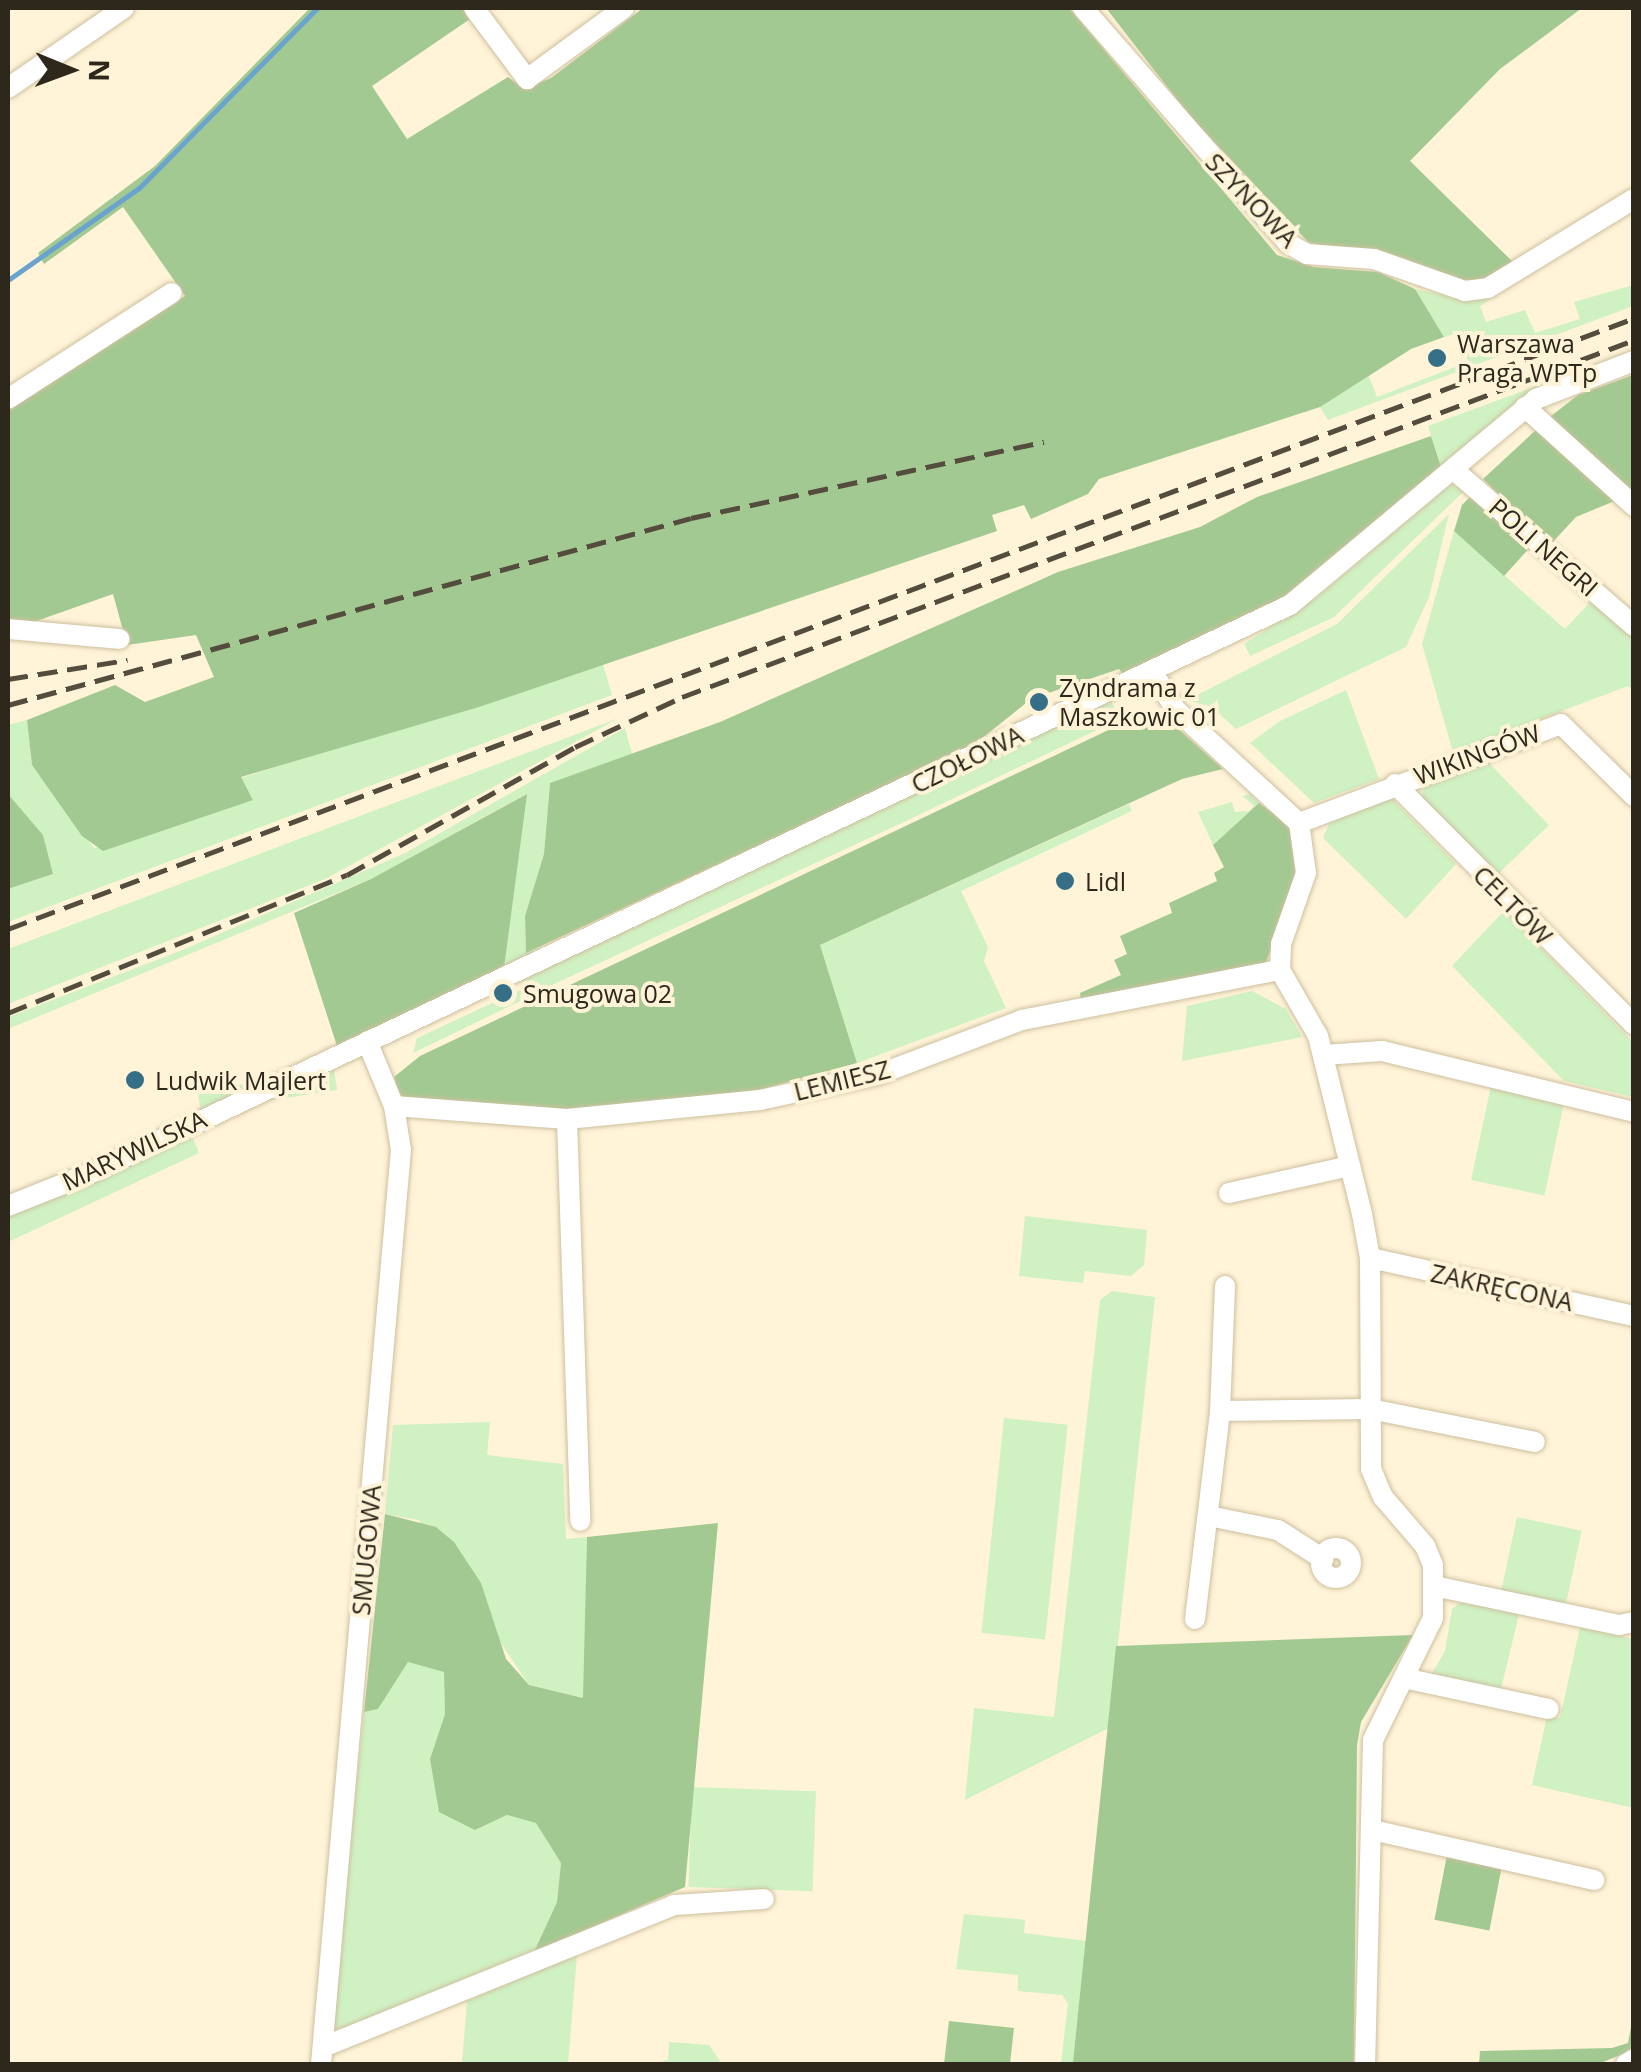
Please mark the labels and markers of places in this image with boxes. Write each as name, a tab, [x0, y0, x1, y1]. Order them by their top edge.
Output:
place label: Warszawa Praga WPTp	[1457, 329, 1597, 388]
marker: Warszawa Praga WPTp	[1426, 347, 1448, 369]
place label: Zyndrama z Maszkowic 01	[1059, 673, 1220, 732]
marker: Zyndrama z Maszkowic 01	[1028, 691, 1050, 713]
place label: Lidl	[1085, 866, 1126, 896]
marker: Lidl	[1054, 870, 1076, 892]
place label: Smugowa 02	[523, 978, 672, 1008]
marker: Smugowa 02	[492, 982, 514, 1004]
place label: Ludwik Majlert	[155, 1065, 326, 1095]
marker: Ludwik Majlert	[124, 1069, 146, 1091]

